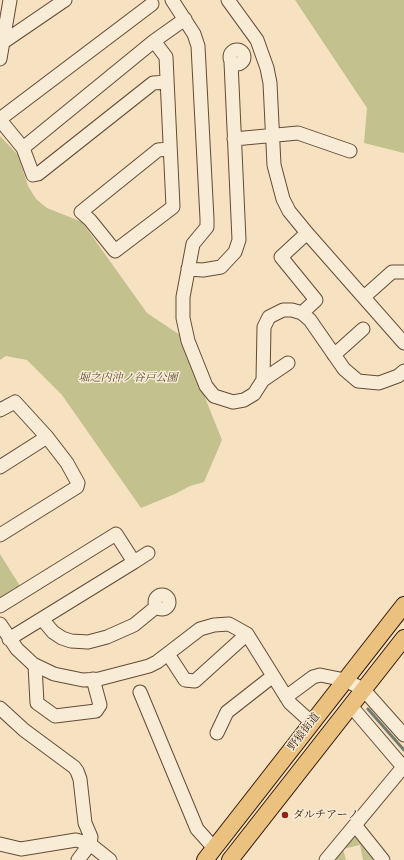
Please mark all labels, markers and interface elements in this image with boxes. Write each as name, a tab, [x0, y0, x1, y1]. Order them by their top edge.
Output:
park label: 堀之内沖ノ谷戸公園	[79, 371, 177, 385]
street label: 野猿街道	[285, 711, 323, 753]
place label: ダルチアーノ	[293, 808, 359, 822]
marker: ダルチアーノ	[280, 810, 290, 820]

